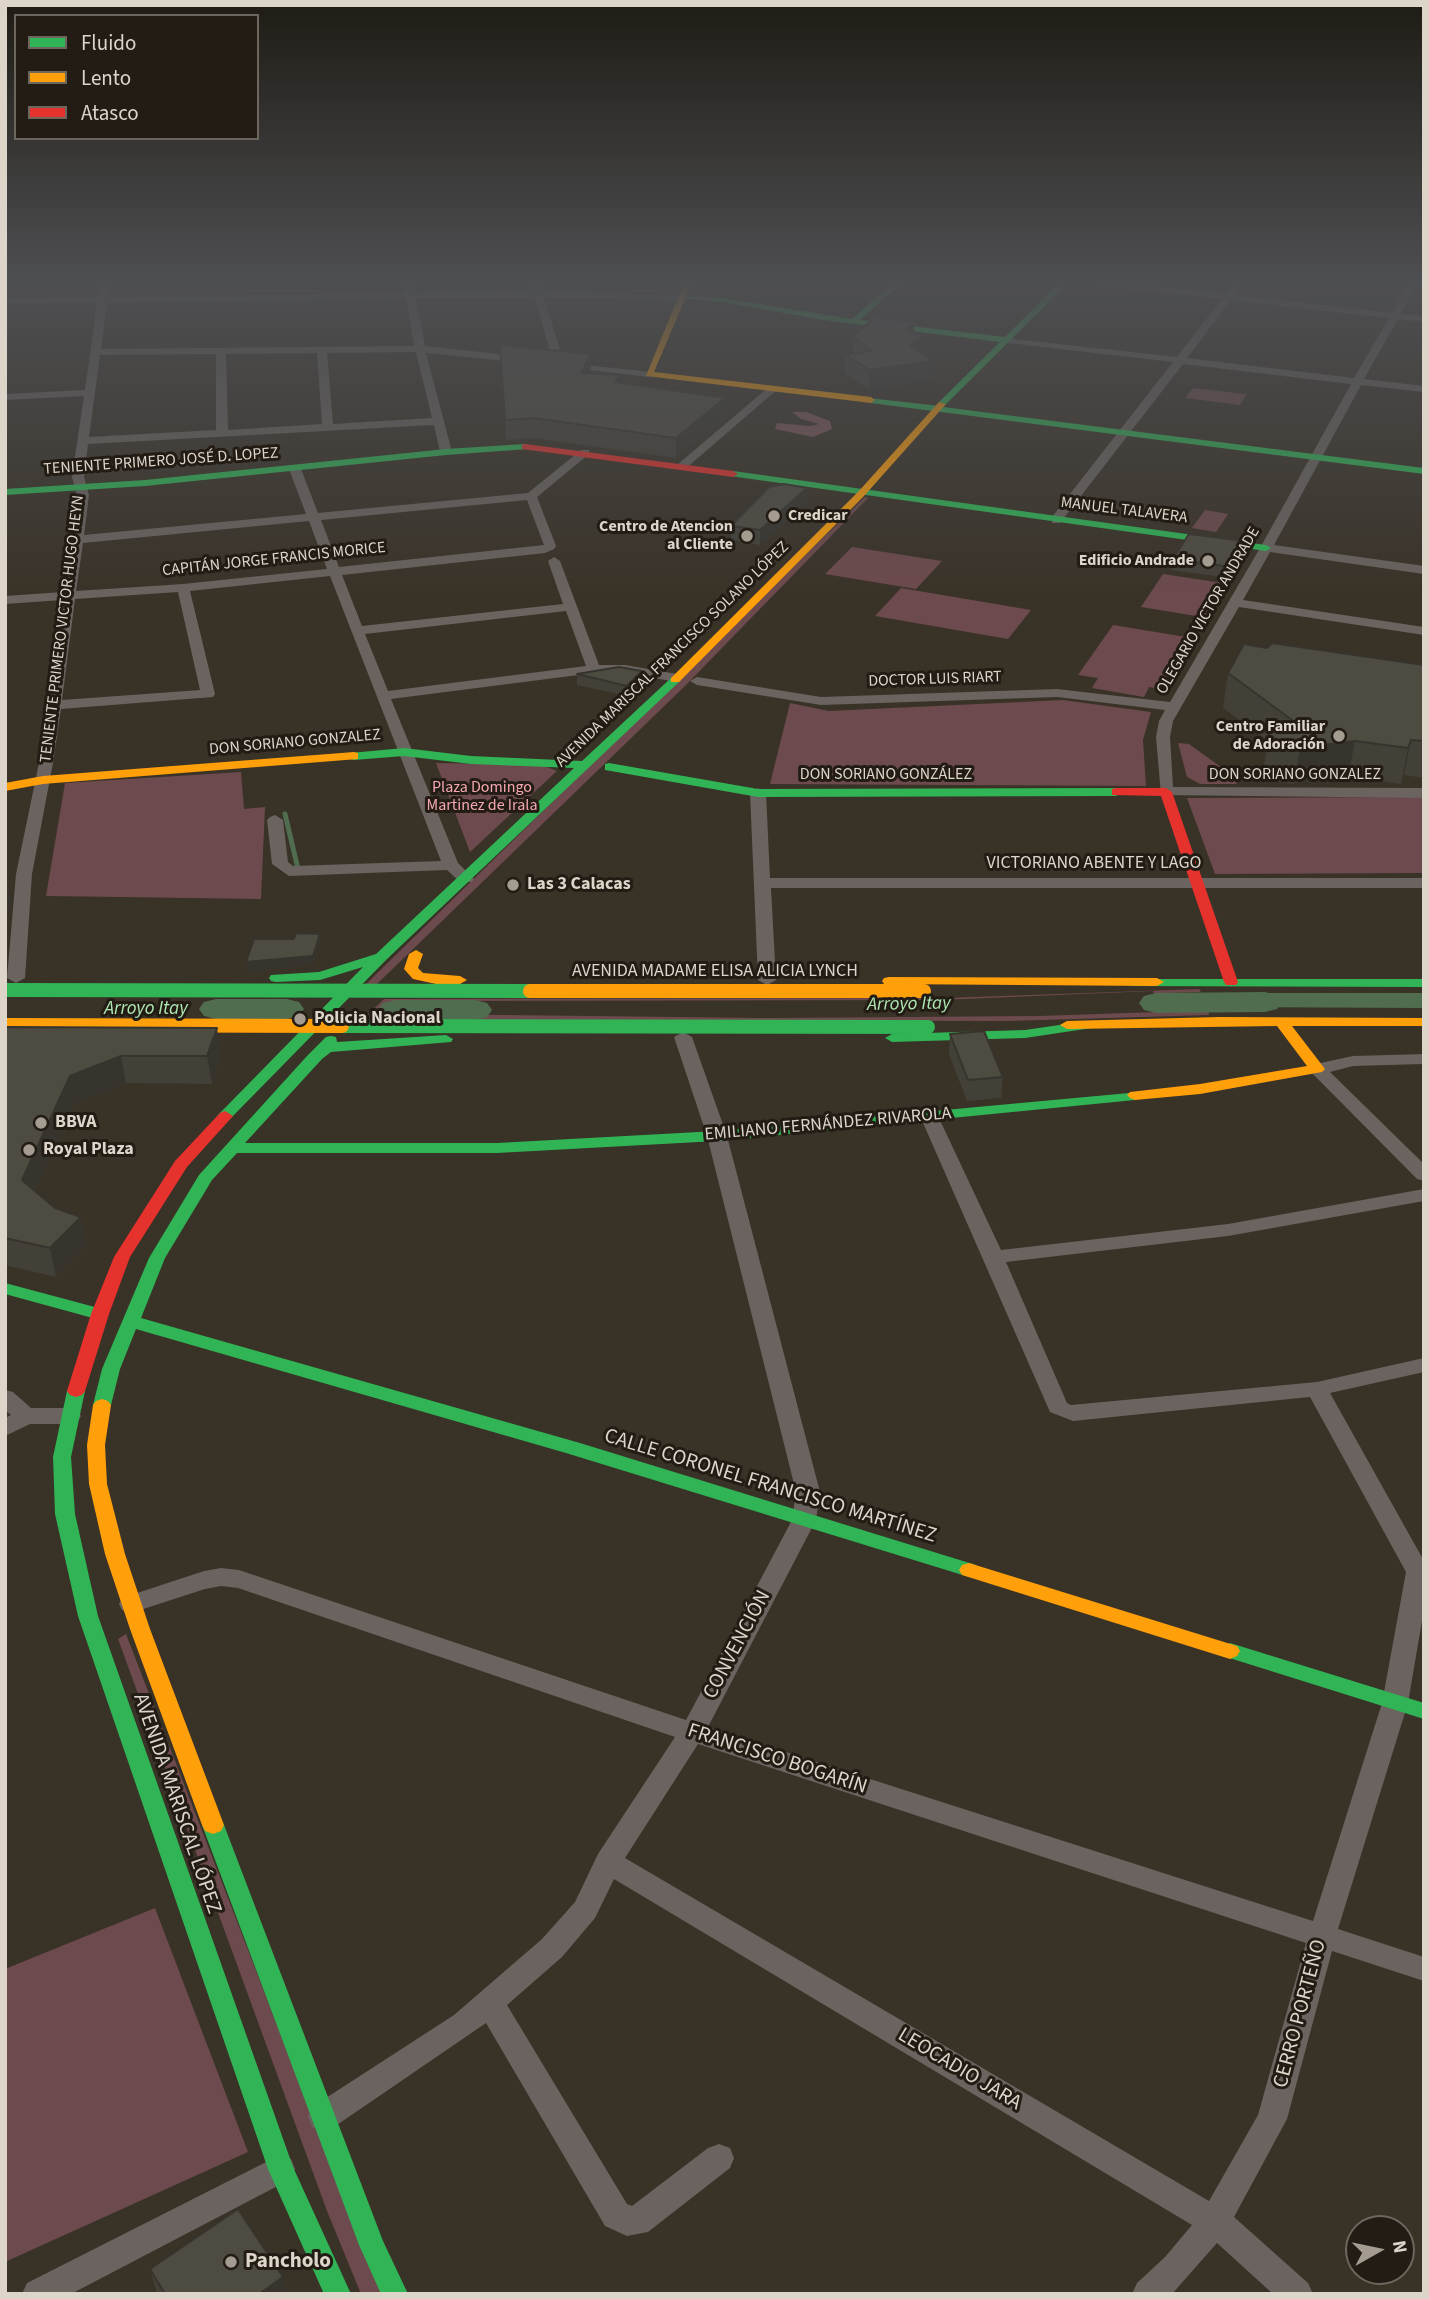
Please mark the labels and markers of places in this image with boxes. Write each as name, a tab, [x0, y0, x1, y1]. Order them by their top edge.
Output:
place label: Credicar	[788, 506, 848, 526]
marker: Credicar	[766, 508, 782, 524]
place label: Centro de Atencion al Cliente	[599, 517, 733, 555]
marker: Centro de Atencion al Cliente	[739, 528, 755, 544]
place label: Edificio Andrade	[1079, 551, 1194, 571]
marker: Edificio Andrade	[1200, 553, 1216, 569]
place label: Centro Familiar de Adoración	[1216, 717, 1325, 755]
marker: Centro Familiar de Adoración	[1331, 728, 1347, 744]
place label: Las 3 Calacas	[527, 874, 631, 896]
marker: Las 3 Calacas	[505, 877, 521, 893]
place label: Policia Nacional	[314, 1008, 441, 1030]
marker: Policia Nacional	[292, 1011, 308, 1027]
place label: BBVA	[55, 1112, 97, 1134]
marker: BBVA	[33, 1115, 49, 1131]
place label: Royal Plaza	[43, 1139, 134, 1161]
marker: Royal Plaza	[21, 1142, 37, 1158]
place label: Pancholo	[245, 2249, 331, 2275]
marker: Pancholo	[223, 2254, 239, 2270]

